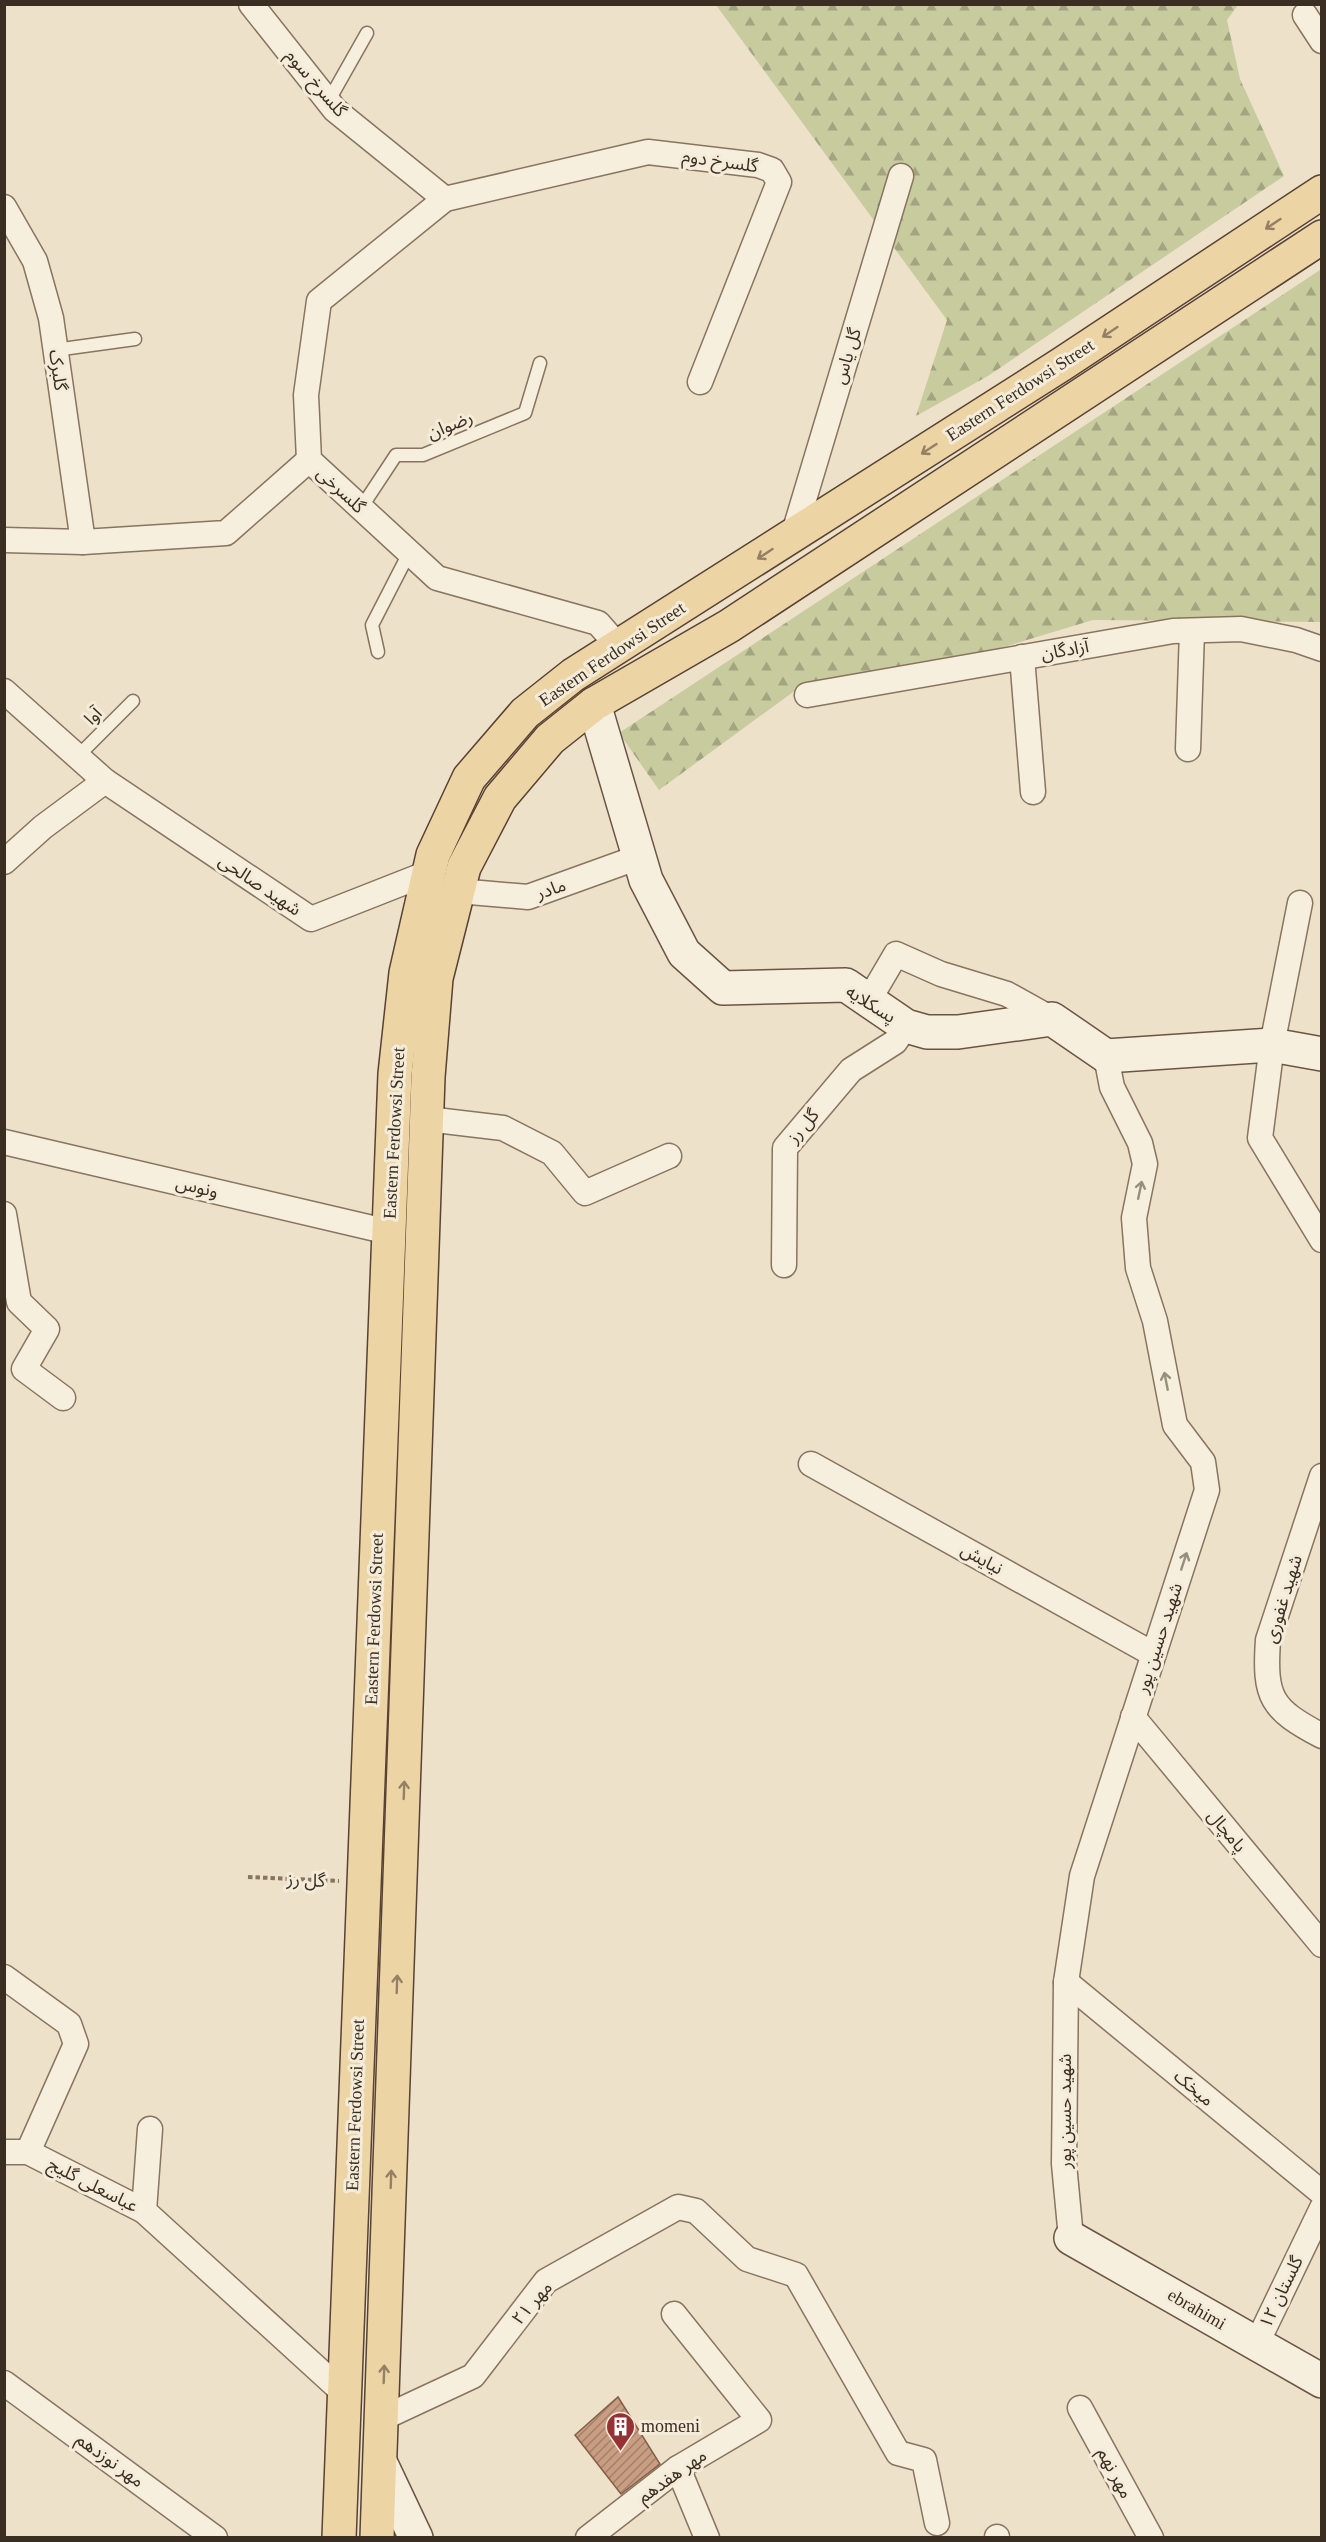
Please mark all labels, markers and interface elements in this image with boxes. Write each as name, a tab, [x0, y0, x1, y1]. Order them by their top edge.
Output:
street label: گلسرخ سوم	[278, 45, 351, 124]
street label: گلسرخ دوم	[680, 146, 760, 180]
one-way arrow	[1265, 218, 1282, 230]
street label: گل یاس	[829, 325, 866, 387]
one-way arrow	[1102, 326, 1119, 338]
street label: Eastern Ferdowsi Street	[942, 335, 1098, 445]
street label: گلبرک	[44, 348, 71, 392]
street label: رضوان	[424, 407, 476, 444]
one-way arrow	[921, 443, 938, 455]
street label: گلسرخی	[312, 463, 370, 518]
one-way arrow	[757, 549, 774, 561]
street label: Eastern Ferdowsi Street	[535, 598, 689, 710]
street label: آزادگان	[1040, 636, 1091, 665]
street label: آوا	[80, 703, 106, 729]
street label: شهید صالحی	[215, 850, 305, 921]
street label: مادر	[533, 875, 569, 905]
street label: پسکلایه	[842, 981, 900, 1028]
street label: Eastern Ferdowsi Street	[380, 1047, 408, 1219]
street label: گل رز	[782, 1104, 824, 1148]
street label: ونوس	[174, 1172, 220, 1203]
one-way arrow	[1135, 1181, 1146, 1200]
one-way arrow	[1160, 1371, 1171, 1391]
street label: Eastern Ferdowsi Street	[361, 1533, 387, 1705]
street label: نیایش	[957, 1539, 1007, 1580]
one-way arrow	[1179, 1552, 1190, 1571]
street label: شهید غفوری	[1260, 1553, 1307, 1646]
street label: شهید حسین پور	[1131, 1580, 1187, 1697]
one-way arrow	[398, 1780, 410, 1800]
street label: پامچال	[1203, 1806, 1251, 1857]
street label: گل رز	[285, 1869, 326, 1892]
one-way arrow	[392, 1975, 403, 1995]
street label: Eastern Ferdowsi Street	[342, 2019, 368, 2191]
street label: شهید حسین پور	[1055, 2054, 1076, 2169]
street label: میخک	[1170, 2066, 1218, 2110]
street label: عباسعلی گلیج	[43, 2154, 141, 2219]
one-way arrow	[385, 2170, 396, 2190]
street label: گلستان ۱۲	[1255, 2252, 1308, 2332]
street label: مهر ۲۱	[508, 2277, 557, 2329]
street label: ebrahimi	[1164, 2284, 1230, 2334]
one-way arrow	[379, 2365, 390, 2385]
building icon: momeni	[604, 2410, 636, 2452]
place label: momeni	[641, 2416, 700, 2436]
street label: مهر نوزدهم	[71, 2429, 148, 2494]
street label: مهر نهم	[1091, 2444, 1137, 2503]
street label: مهر هفدهم	[634, 2445, 712, 2509]

